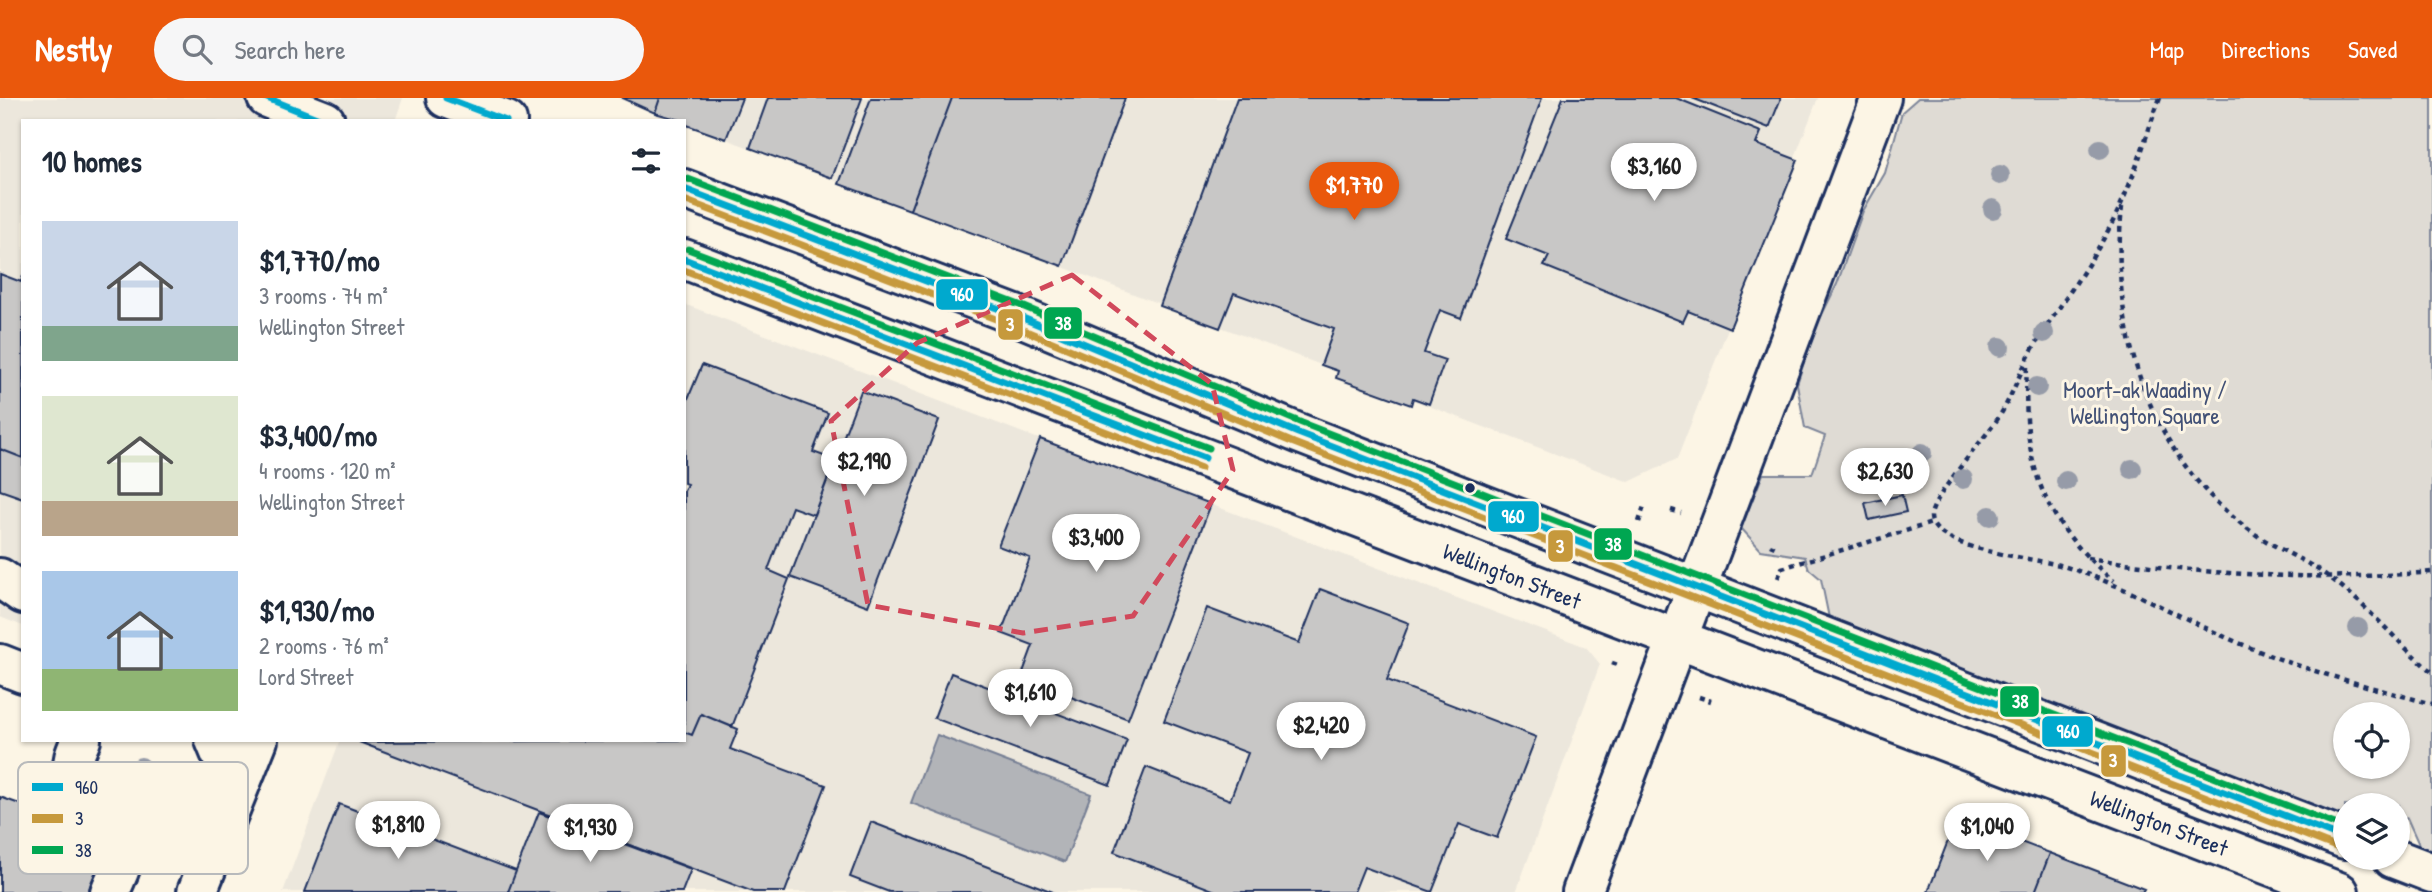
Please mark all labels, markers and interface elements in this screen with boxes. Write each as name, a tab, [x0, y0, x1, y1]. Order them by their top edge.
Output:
search box	[154, 18, 644, 81]
text: Nestly	[35, 27, 112, 71]
icon: search	[178, 30, 216, 68]
text: Search here	[234, 32, 346, 67]
text: Map	[2150, 33, 2184, 65]
text: Directions	[2222, 33, 2310, 65]
text: Saved	[2348, 33, 2397, 65]
text: 10 homes	[42, 141, 142, 181]
icon: filters	[627, 142, 665, 180]
pin: $3,160	[1597, 144, 1711, 203]
text: $3,160	[1627, 150, 1681, 181]
pin: $1,770	[1297, 162, 1411, 222]
text: $1,770	[1325, 169, 1383, 200]
text: $1,770/mo	[259, 240, 379, 280]
icon: home	[98, 249, 182, 333]
line badge: 960	[935, 278, 989, 311]
text: 3 rooms · 74 m²	[259, 280, 388, 311]
text: 960	[950, 281, 974, 307]
line badge: 38	[1043, 306, 1083, 340]
line badge: 3	[997, 308, 1024, 341]
text: 38	[1055, 310, 1071, 336]
text: Wellington Street	[259, 311, 404, 342]
text: 3	[1006, 311, 1015, 337]
park label: Moort-ak Waadiny / Wellington Square	[2063, 374, 2227, 431]
text: $3,400/mo	[259, 415, 377, 455]
icon: home	[98, 424, 182, 508]
pin: $2,190	[807, 438, 921, 498]
text: $2,190	[837, 445, 891, 476]
pin: $2,630	[1828, 448, 1942, 508]
text: 4 rooms · 120 m²	[259, 455, 396, 486]
text: $2,630	[1857, 455, 1913, 486]
unlabelled marker	[1463, 481, 1477, 495]
text: Wellington Street	[259, 486, 404, 517]
line badge: 960	[1487, 500, 1540, 533]
text: 960	[1501, 503, 1525, 529]
pin: $3,400	[1039, 514, 1153, 574]
text: $3,400	[1068, 521, 1124, 552]
line badge: 38	[1593, 527, 1633, 561]
line badge: 3	[1547, 529, 1574, 563]
text: 38	[1605, 531, 1621, 557]
text: 3	[1556, 533, 1565, 559]
street label: Wellington Street	[1439, 535, 1587, 616]
text: $1,930/mo	[259, 590, 374, 630]
icon: home	[98, 599, 182, 683]
text: 2 rooms · 76 m²	[259, 630, 389, 661]
text: Lord Street	[259, 661, 353, 692]
pin: $1,610	[973, 670, 1087, 729]
text: $1,610	[1004, 676, 1056, 707]
line badge: 38	[1999, 685, 2040, 718]
text: 38	[2012, 688, 2028, 714]
pin: $2,420	[1264, 702, 1378, 762]
map controls	[2333, 702, 2410, 870]
button: locate	[2333, 702, 2410, 779]
text: $2,420	[1293, 709, 1349, 740]
line badge: 960	[2041, 715, 2094, 748]
text: 960	[2056, 718, 2080, 744]
line badge: 3	[2100, 744, 2127, 778]
text: 3	[2109, 747, 2118, 773]
legend	[18, 762, 248, 874]
text: 960	[75, 774, 98, 800]
street label: Wellington Street	[2086, 782, 2234, 863]
button: layers	[2333, 793, 2410, 870]
pin: $1,810	[341, 802, 455, 861]
pin: $1,930	[533, 804, 647, 864]
pin: $1,040	[1930, 804, 2044, 863]
text: 3	[75, 805, 84, 831]
text: $1,810	[371, 808, 425, 839]
text: $1,040	[1960, 810, 2014, 841]
text: $1,930	[563, 811, 617, 842]
text: 38	[75, 837, 92, 863]

